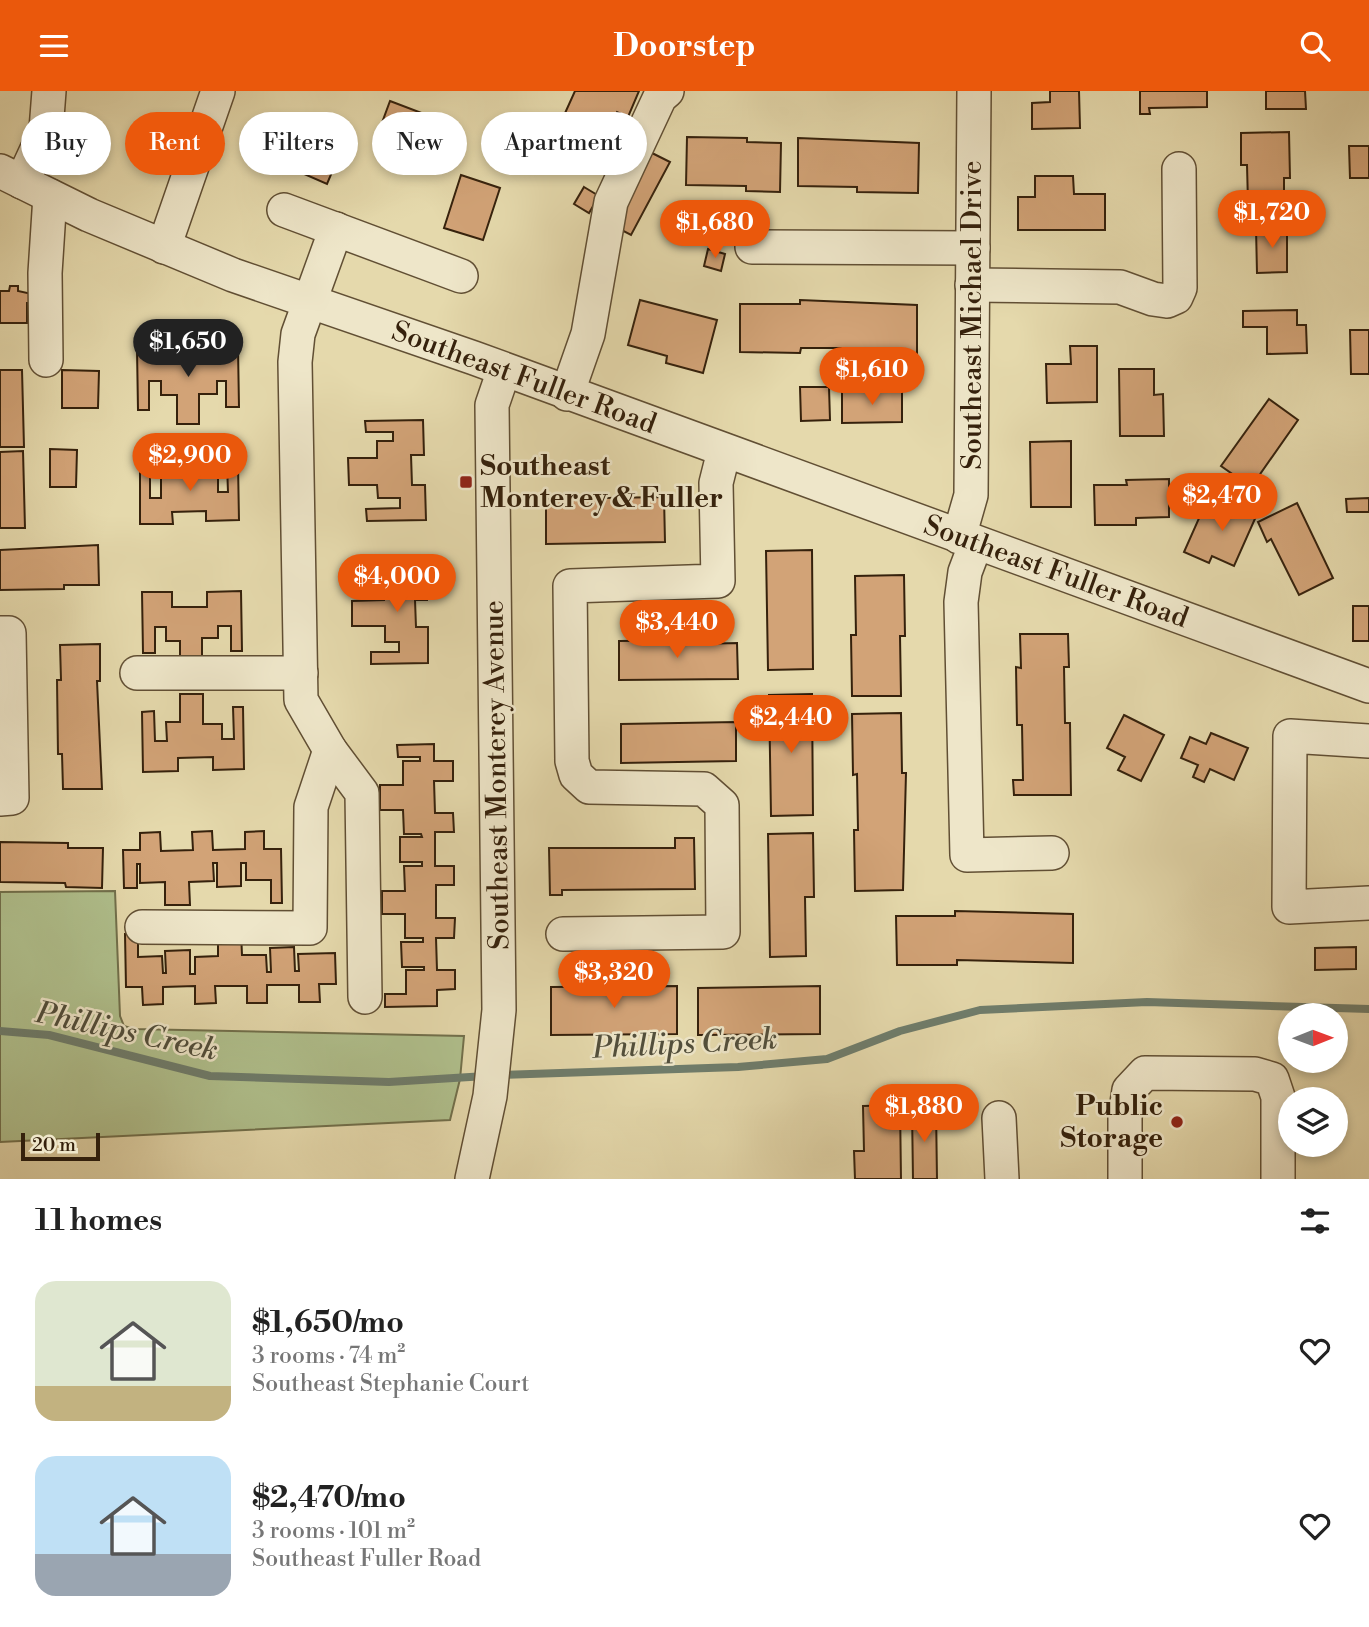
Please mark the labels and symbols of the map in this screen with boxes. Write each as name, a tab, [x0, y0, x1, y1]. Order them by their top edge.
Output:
street label: Southeast Michael Drive	[955, 160, 990, 470]
pin: $1,720	[1215, 191, 1329, 250]
pin: $1,680	[658, 201, 772, 260]
street label: Southeast Fuller Road	[387, 314, 661, 442]
pin: $1,650	[131, 320, 245, 379]
pin: $1,610	[815, 347, 929, 407]
pin: $2,900	[133, 433, 247, 493]
place label: Southeast Monterey & Fuller	[480, 449, 723, 516]
pin: $2,470	[1165, 473, 1279, 533]
marker: Southeast Monterey & Fuller	[458, 474, 474, 490]
street label: Southeast Fuller Road	[919, 508, 1193, 636]
pin: $4,000	[340, 554, 454, 614]
street label: Southeast Monterey Avenue	[476, 600, 518, 950]
pin: $3,440	[620, 601, 734, 660]
pin: $2,440	[734, 695, 848, 755]
pin: $3,320	[557, 951, 671, 1010]
water label: Phillips Creek	[31, 994, 222, 1070]
north arrow	[1278, 1003, 1348, 1073]
water label: Phillips Creek	[591, 1020, 778, 1068]
pin: $1,880	[867, 1084, 981, 1144]
place label: Public Storage	[1060, 1089, 1163, 1156]
marker: Public Storage	[1169, 1114, 1185, 1130]
scale bar	[21, 1130, 100, 1162]

